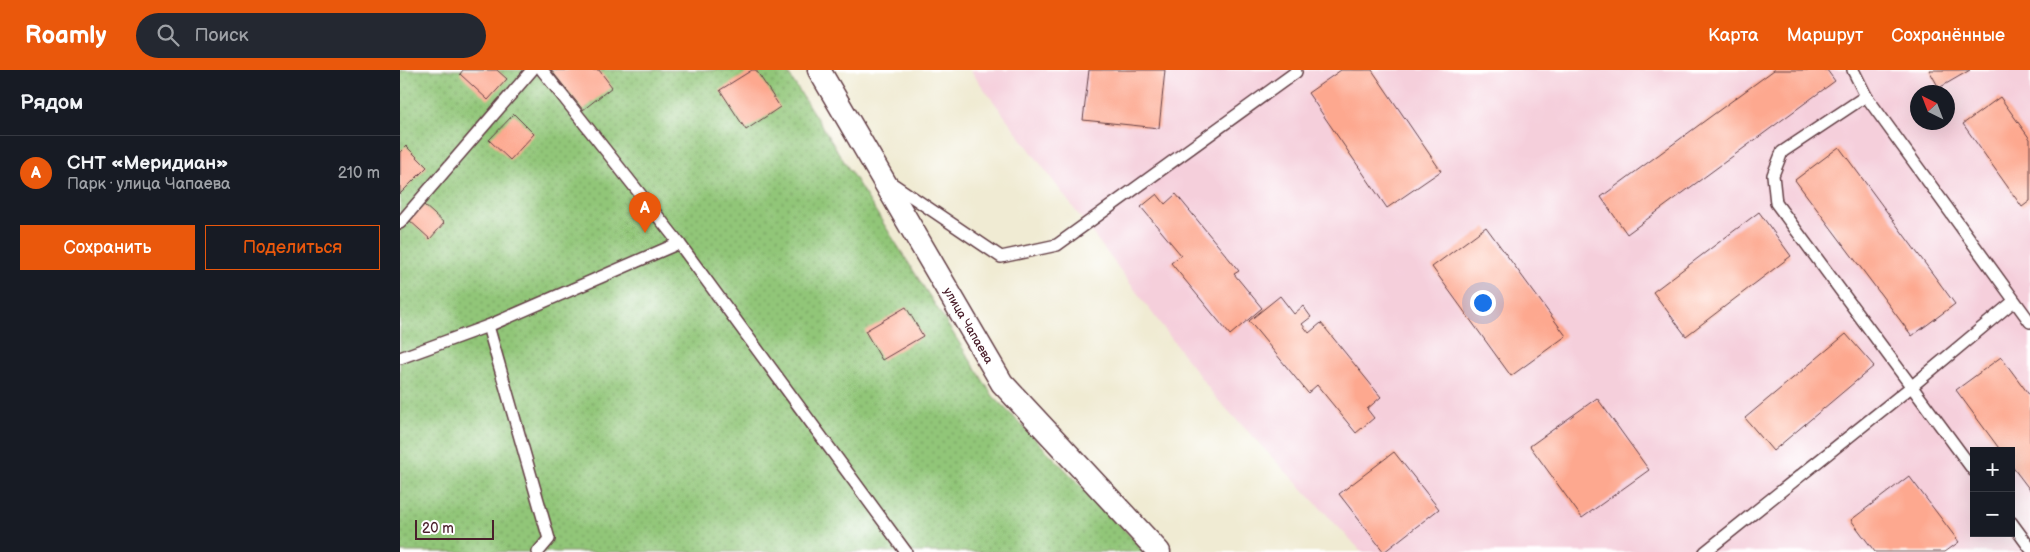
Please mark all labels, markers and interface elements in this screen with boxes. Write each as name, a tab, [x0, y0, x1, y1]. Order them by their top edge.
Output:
search box	[136, 13, 486, 58]
text: Roamly	[25, 21, 106, 50]
icon: search	[154, 21, 182, 49]
text: Поиск	[194, 24, 249, 47]
text: Карта	[1708, 25, 1759, 46]
text: Маршрут	[1787, 25, 1863, 46]
text: Сохранённые	[1891, 25, 2005, 46]
north arrow	[1910, 85, 1955, 130]
text: Рядом	[20, 90, 83, 115]
text: СНТ «Меридиан»	[67, 152, 229, 175]
text: A	[31, 164, 41, 183]
text: 210 m	[338, 164, 380, 183]
text: Парк · улица Чапаева	[67, 175, 231, 194]
pin: A	[629, 192, 661, 233]
button: Сохранить	[20, 225, 195, 270]
button: Поделиться	[205, 225, 380, 270]
street label: улица Чапаева	[940, 285, 996, 366]
your location	[1470, 290, 1496, 316]
map controls	[1970, 447, 2015, 537]
button: +	[1970, 447, 2015, 492]
button: −	[1970, 492, 2015, 537]
scale bar	[415, 517, 494, 540]
text: 20 m	[422, 520, 454, 537]

